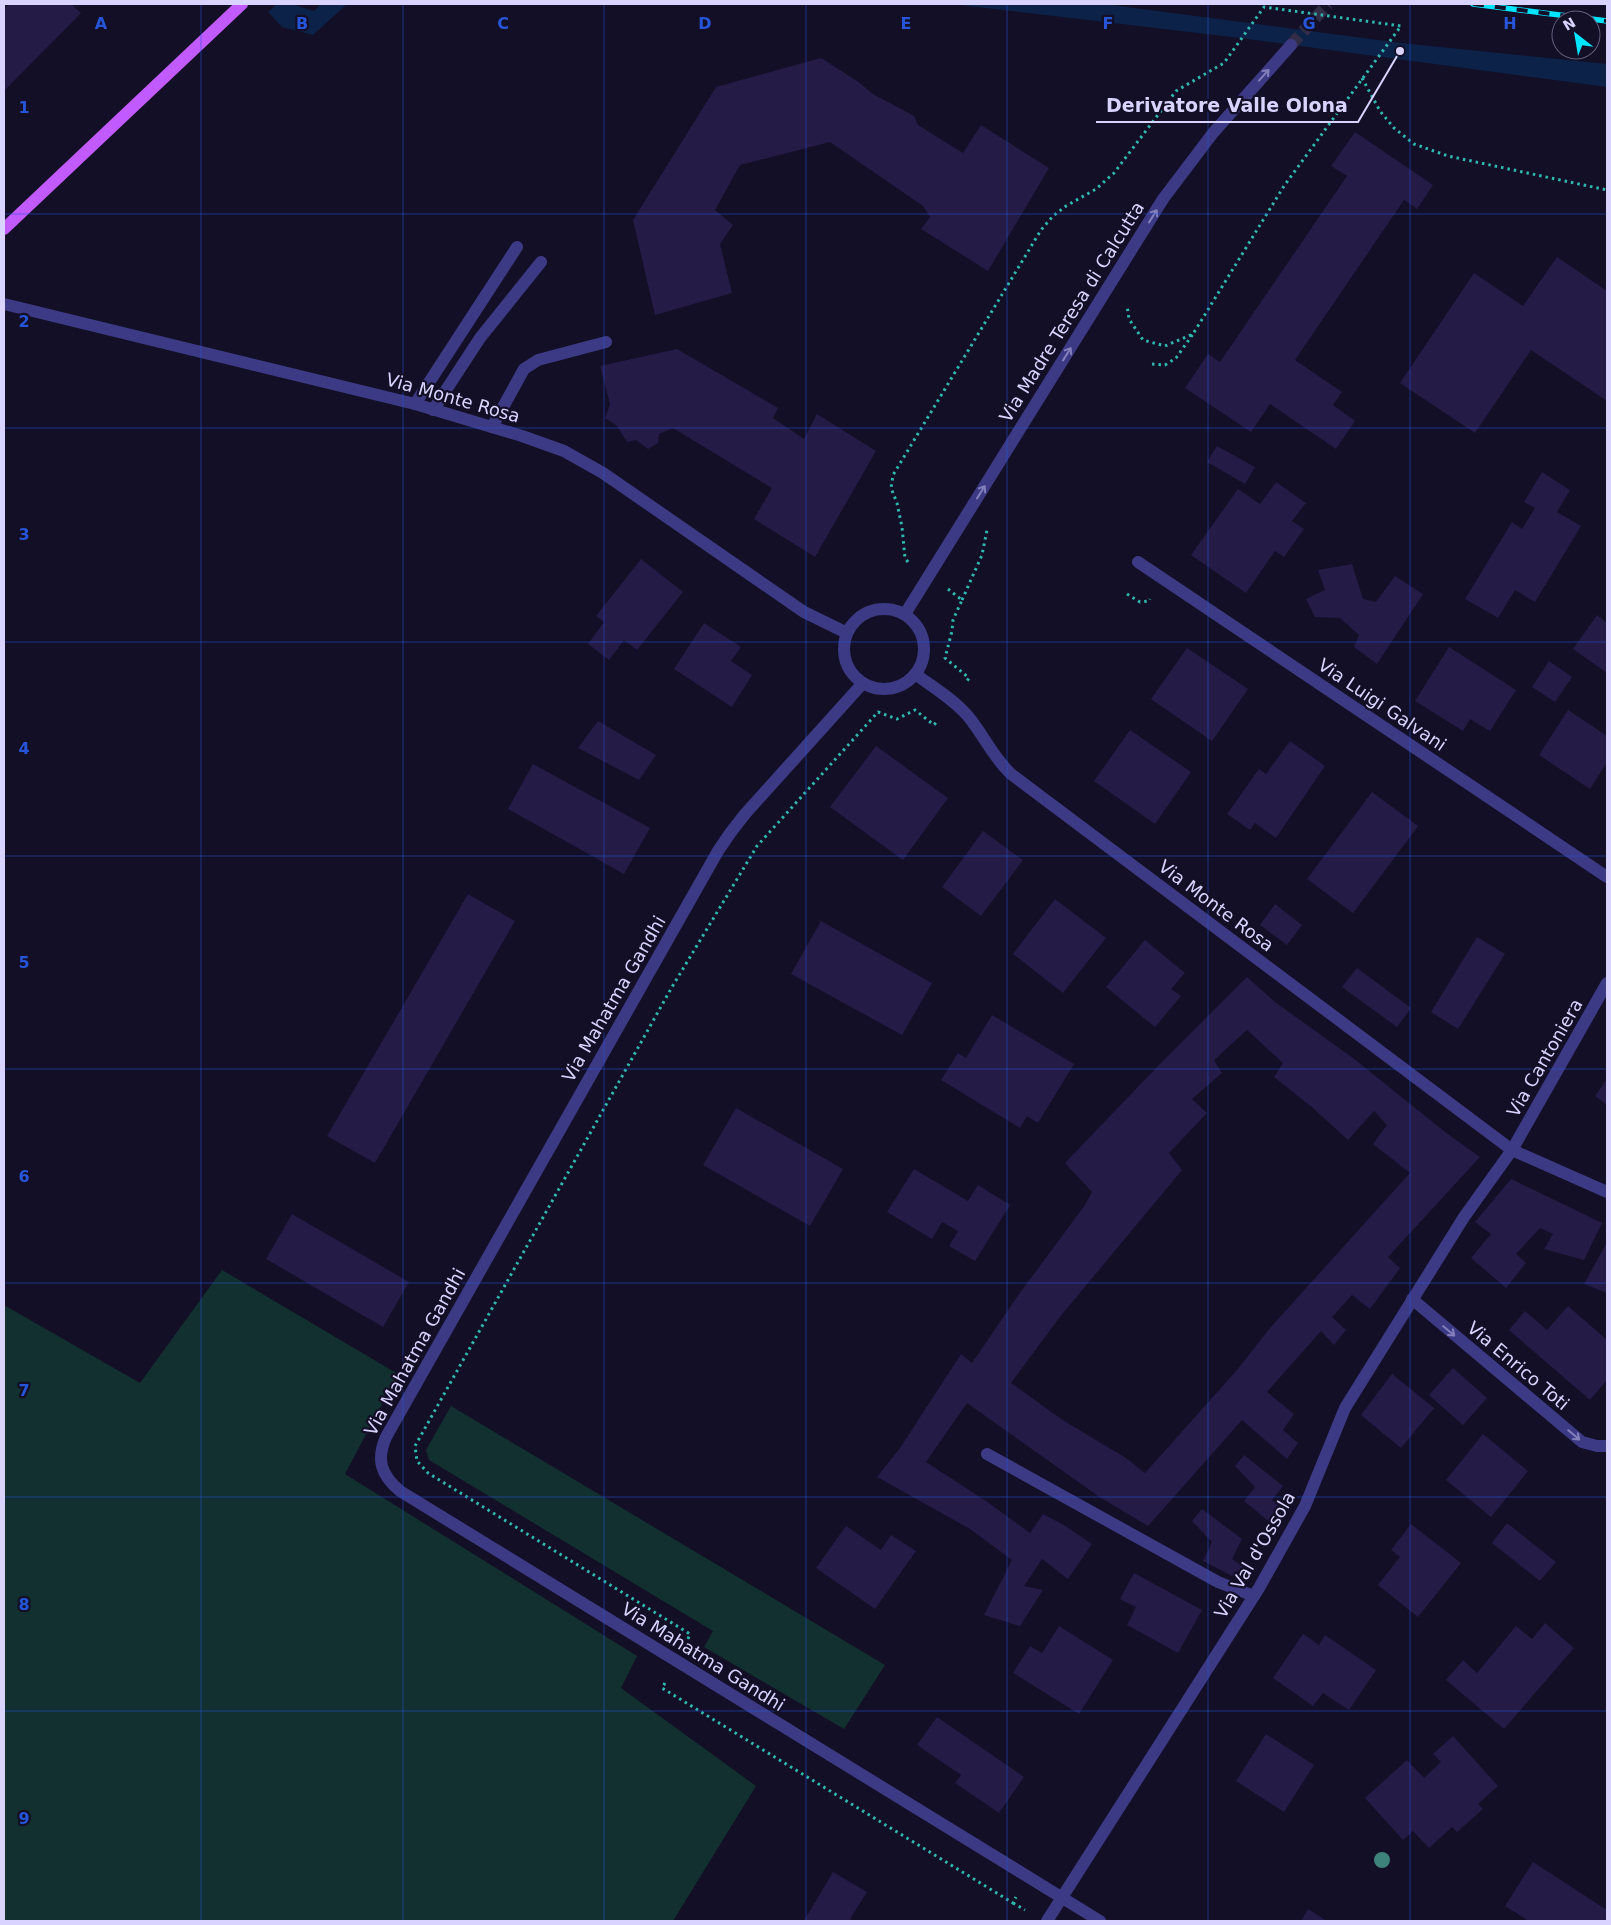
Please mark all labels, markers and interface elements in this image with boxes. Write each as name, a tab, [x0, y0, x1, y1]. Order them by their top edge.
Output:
north arrow	[1551, 10, 1601, 60]
text: A	[95, 14, 108, 33]
text: B	[296, 14, 308, 33]
text: C	[497, 14, 509, 33]
text: D	[698, 14, 712, 33]
text: E	[901, 14, 911, 33]
text: F	[1103, 14, 1113, 33]
text: G	[1302, 14, 1316, 33]
text: H	[1503, 14, 1517, 33]
text: N	[1560, 14, 1578, 34]
one-way arrow	[1259, 68, 1270, 81]
callout: Derivatore Valle Olona	[1096, 88, 1358, 122]
text: Derivatore Valle Olona	[1106, 94, 1348, 116]
text: 1	[18, 98, 30, 117]
street label: Via Madre Teresa di Calcutta	[995, 198, 1148, 426]
one-way arrow	[1148, 209, 1158, 223]
text: 2	[18, 312, 30, 331]
one-way arrow	[1062, 347, 1072, 361]
street label: Via Monte Rosa	[384, 368, 523, 427]
one-way arrow	[977, 485, 987, 499]
text: 3	[18, 525, 30, 544]
street label: Via Luigi Galvani	[1314, 654, 1450, 755]
text: 4	[18, 739, 30, 758]
street label: Via Monte Rosa	[1155, 856, 1278, 956]
street label: Via Mahatma Gandhi	[557, 912, 670, 1086]
text: 5	[18, 953, 30, 972]
street label: Via Cantoniera	[1502, 995, 1587, 1120]
text: 6	[18, 1167, 30, 1186]
street label: Via Mahatma Gandhi	[360, 1264, 469, 1439]
street label: Via Enrico Toti	[1463, 1317, 1574, 1414]
one-way arrow	[1443, 1325, 1456, 1337]
text: 7	[18, 1381, 30, 1400]
one-way arrow	[1567, 1430, 1580, 1441]
street label: Via Val d'Ossola	[1210, 1488, 1299, 1622]
text: 8	[18, 1595, 30, 1614]
street label: Via Mahatma Gandhi	[618, 1598, 789, 1715]
text: 9	[18, 1809, 30, 1828]

